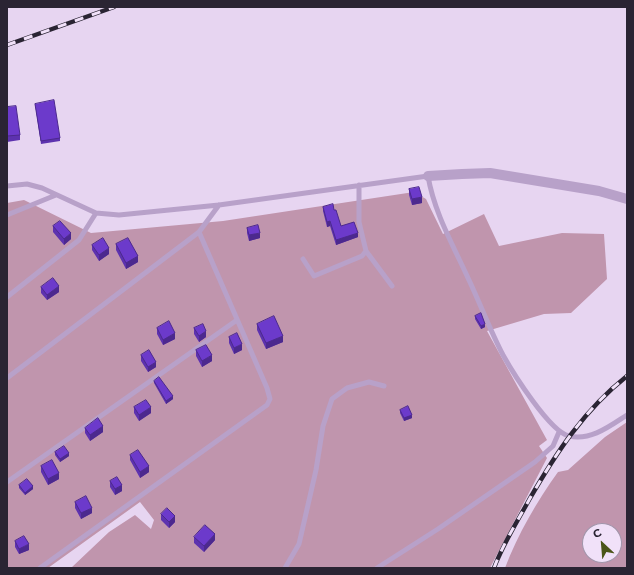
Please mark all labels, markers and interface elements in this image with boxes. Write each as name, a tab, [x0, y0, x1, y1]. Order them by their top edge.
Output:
north arrow	[582, 523, 622, 563]
text: С	[591, 525, 604, 541]

